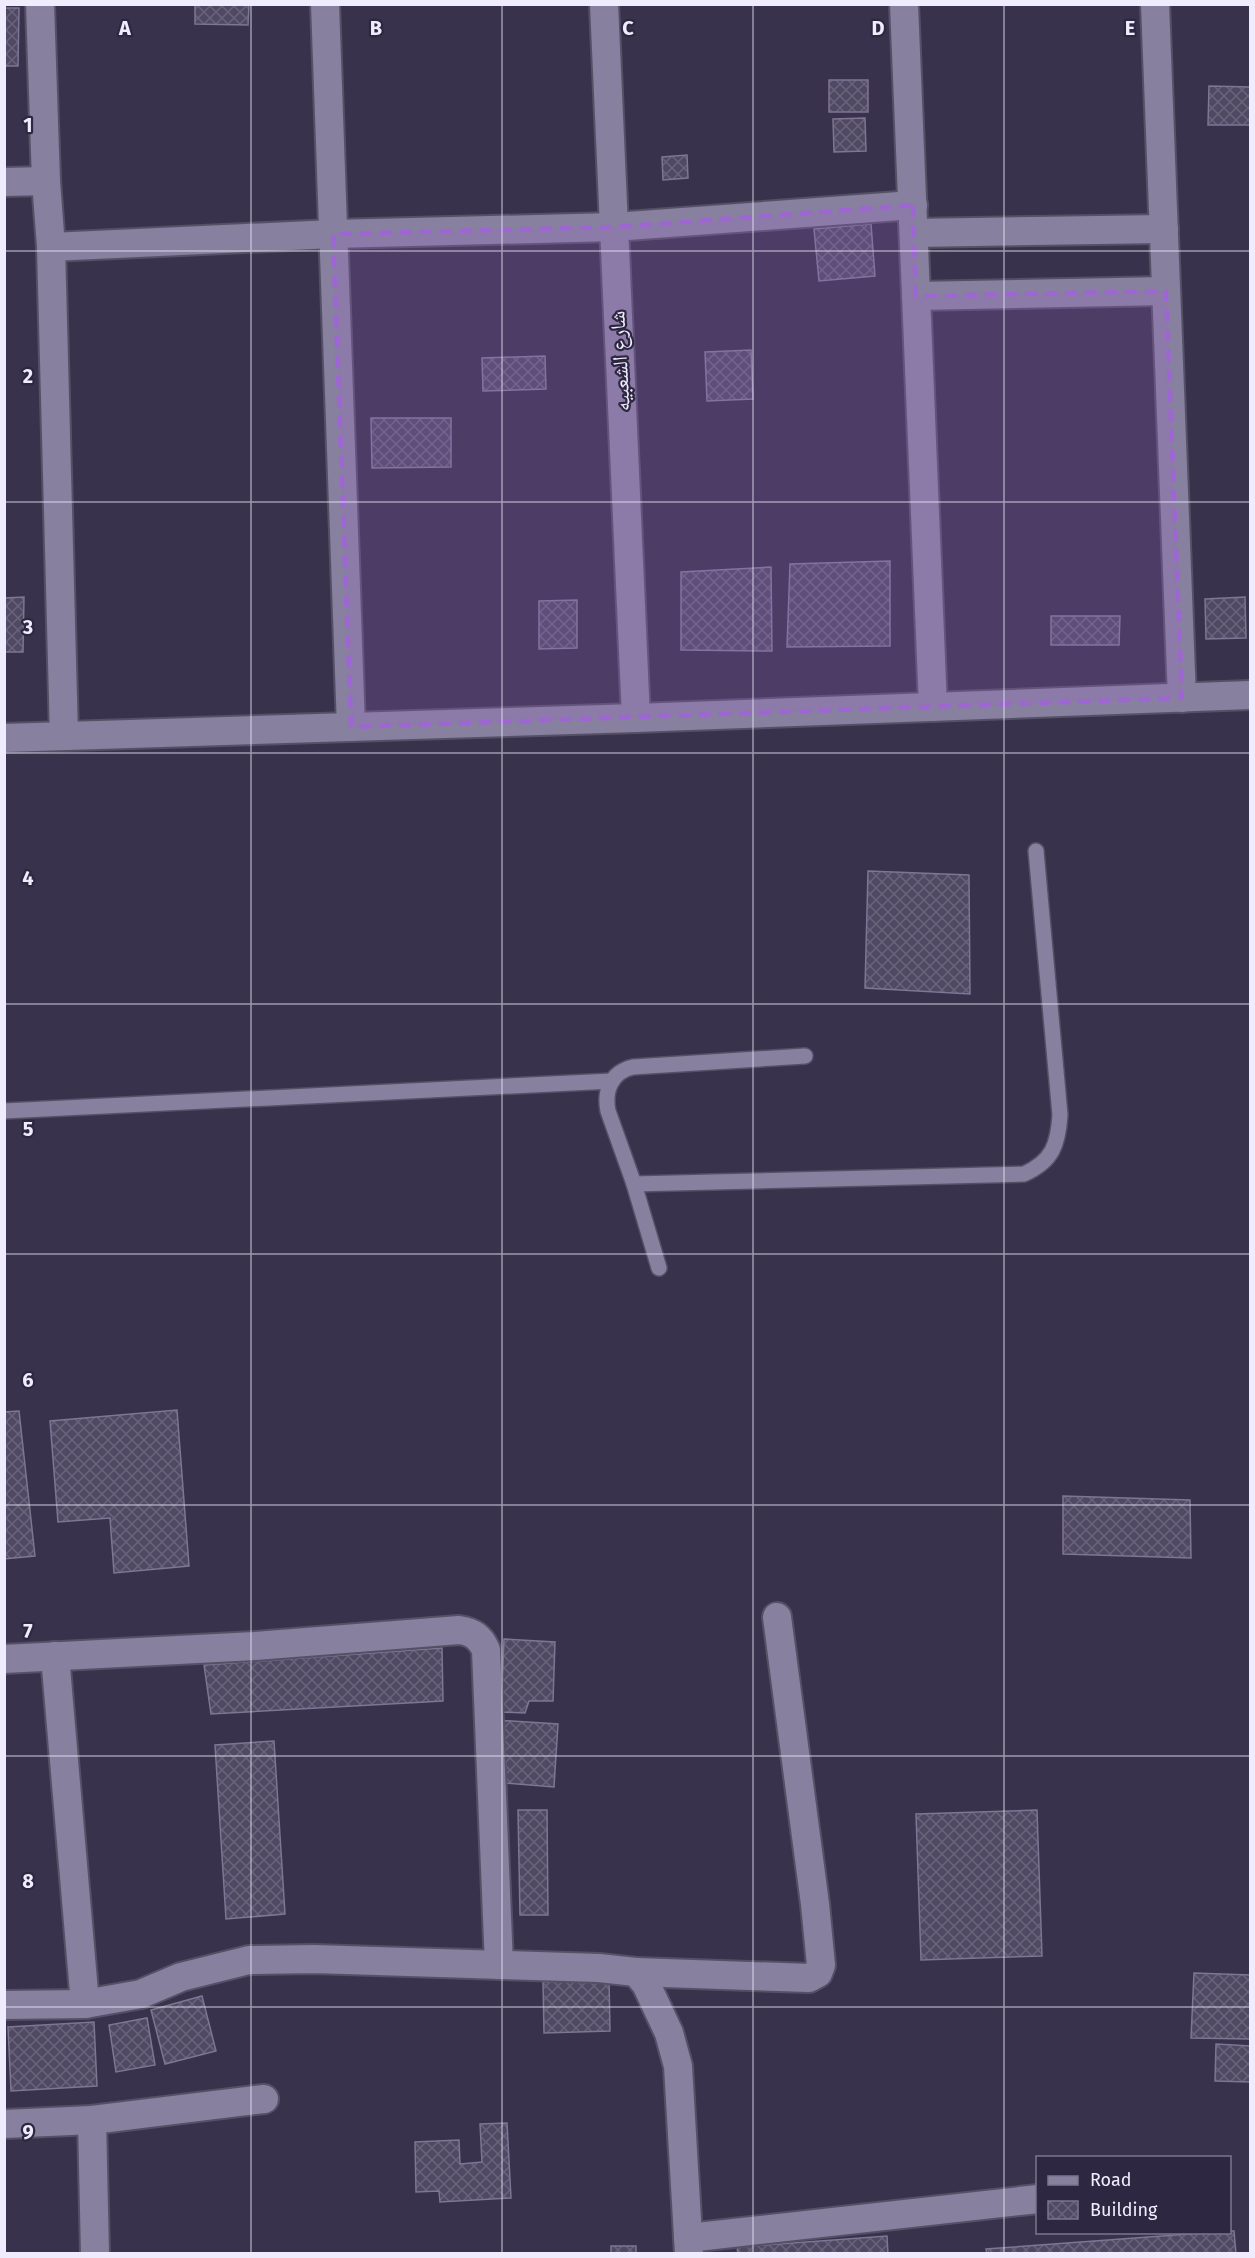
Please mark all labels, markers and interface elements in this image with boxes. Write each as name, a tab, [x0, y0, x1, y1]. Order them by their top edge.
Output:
text: A	[118, 16, 132, 40]
text: B	[370, 16, 382, 40]
text: C	[622, 16, 634, 40]
text: D	[871, 16, 885, 40]
text: E	[1125, 16, 1135, 40]
text: 1	[23, 113, 33, 137]
street label: شارع الشعبيه	[604, 310, 636, 412]
text: 2	[23, 364, 33, 388]
text: 3	[22, 615, 33, 639]
text: 4	[22, 866, 34, 890]
text: 5	[23, 1117, 34, 1141]
text: 6	[22, 1368, 34, 1392]
text: 7	[23, 1619, 33, 1643]
text: 8	[22, 1869, 34, 1893]
text: 9	[22, 2120, 34, 2144]
legend	[1036, 2156, 1231, 2234]
text: Road	[1090, 2169, 1132, 2191]
text: Building	[1090, 2199, 1158, 2221]

